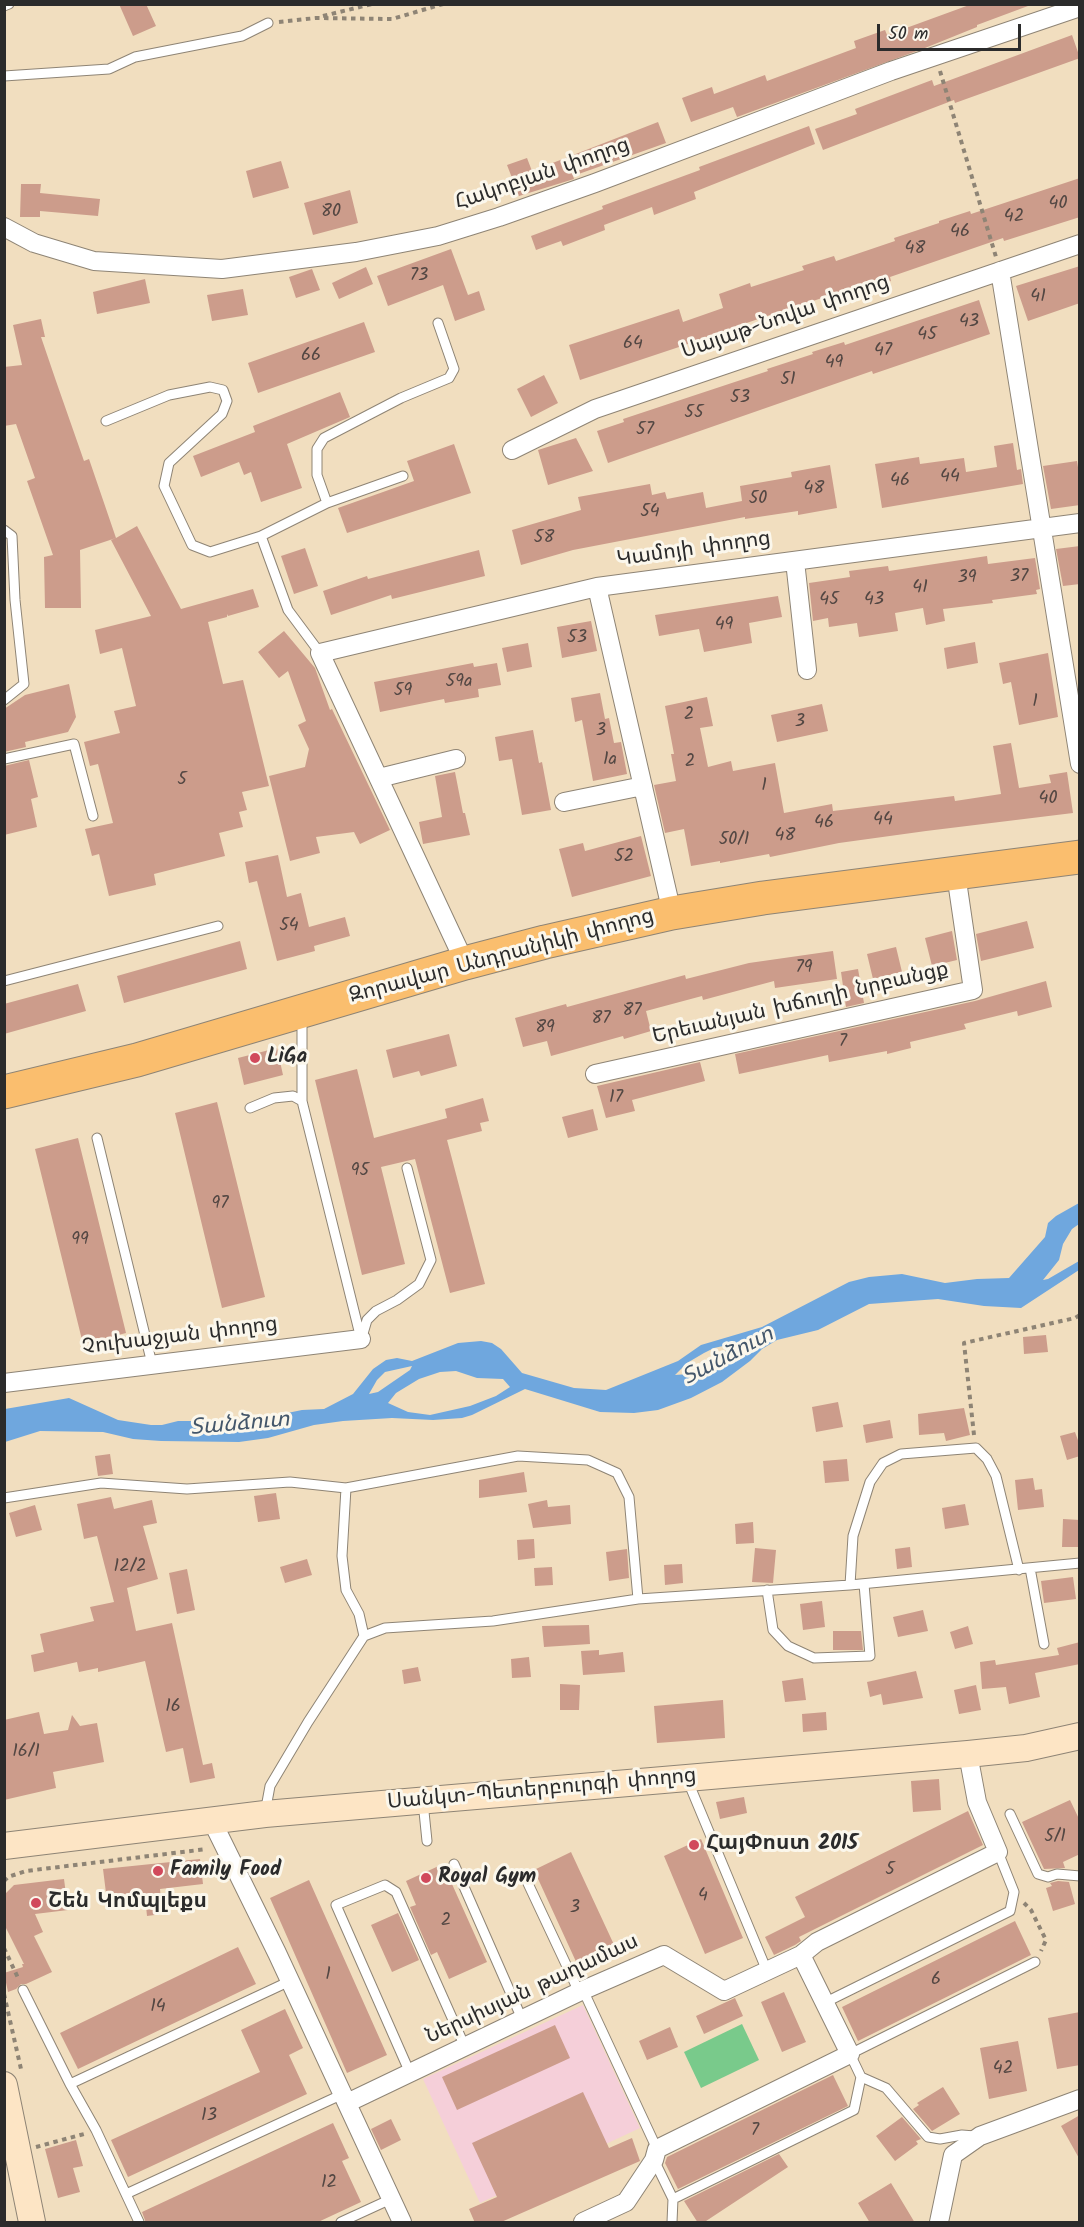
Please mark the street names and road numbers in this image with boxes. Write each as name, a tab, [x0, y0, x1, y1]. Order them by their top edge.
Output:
street label: Հակոբյան փողոց	[452, 134, 634, 218]
street label: Սայաթ-Նովա փողոց	[679, 272, 893, 366]
street label: Կամոյի փողոց	[615, 528, 773, 574]
street label: Զորավար Անդրանիկի փողոց	[347, 905, 657, 1011]
street label: Երեւանյան խճուղի նրբանցք	[650, 959, 952, 1051]
street label: Չուխաջյան փողոց	[81, 1313, 279, 1363]
street label: Սանկտ-Պետերբուրգի փողոց	[386, 1765, 698, 1817]
street label: Ներսիսյան թաղամաս	[423, 1931, 643, 2051]

